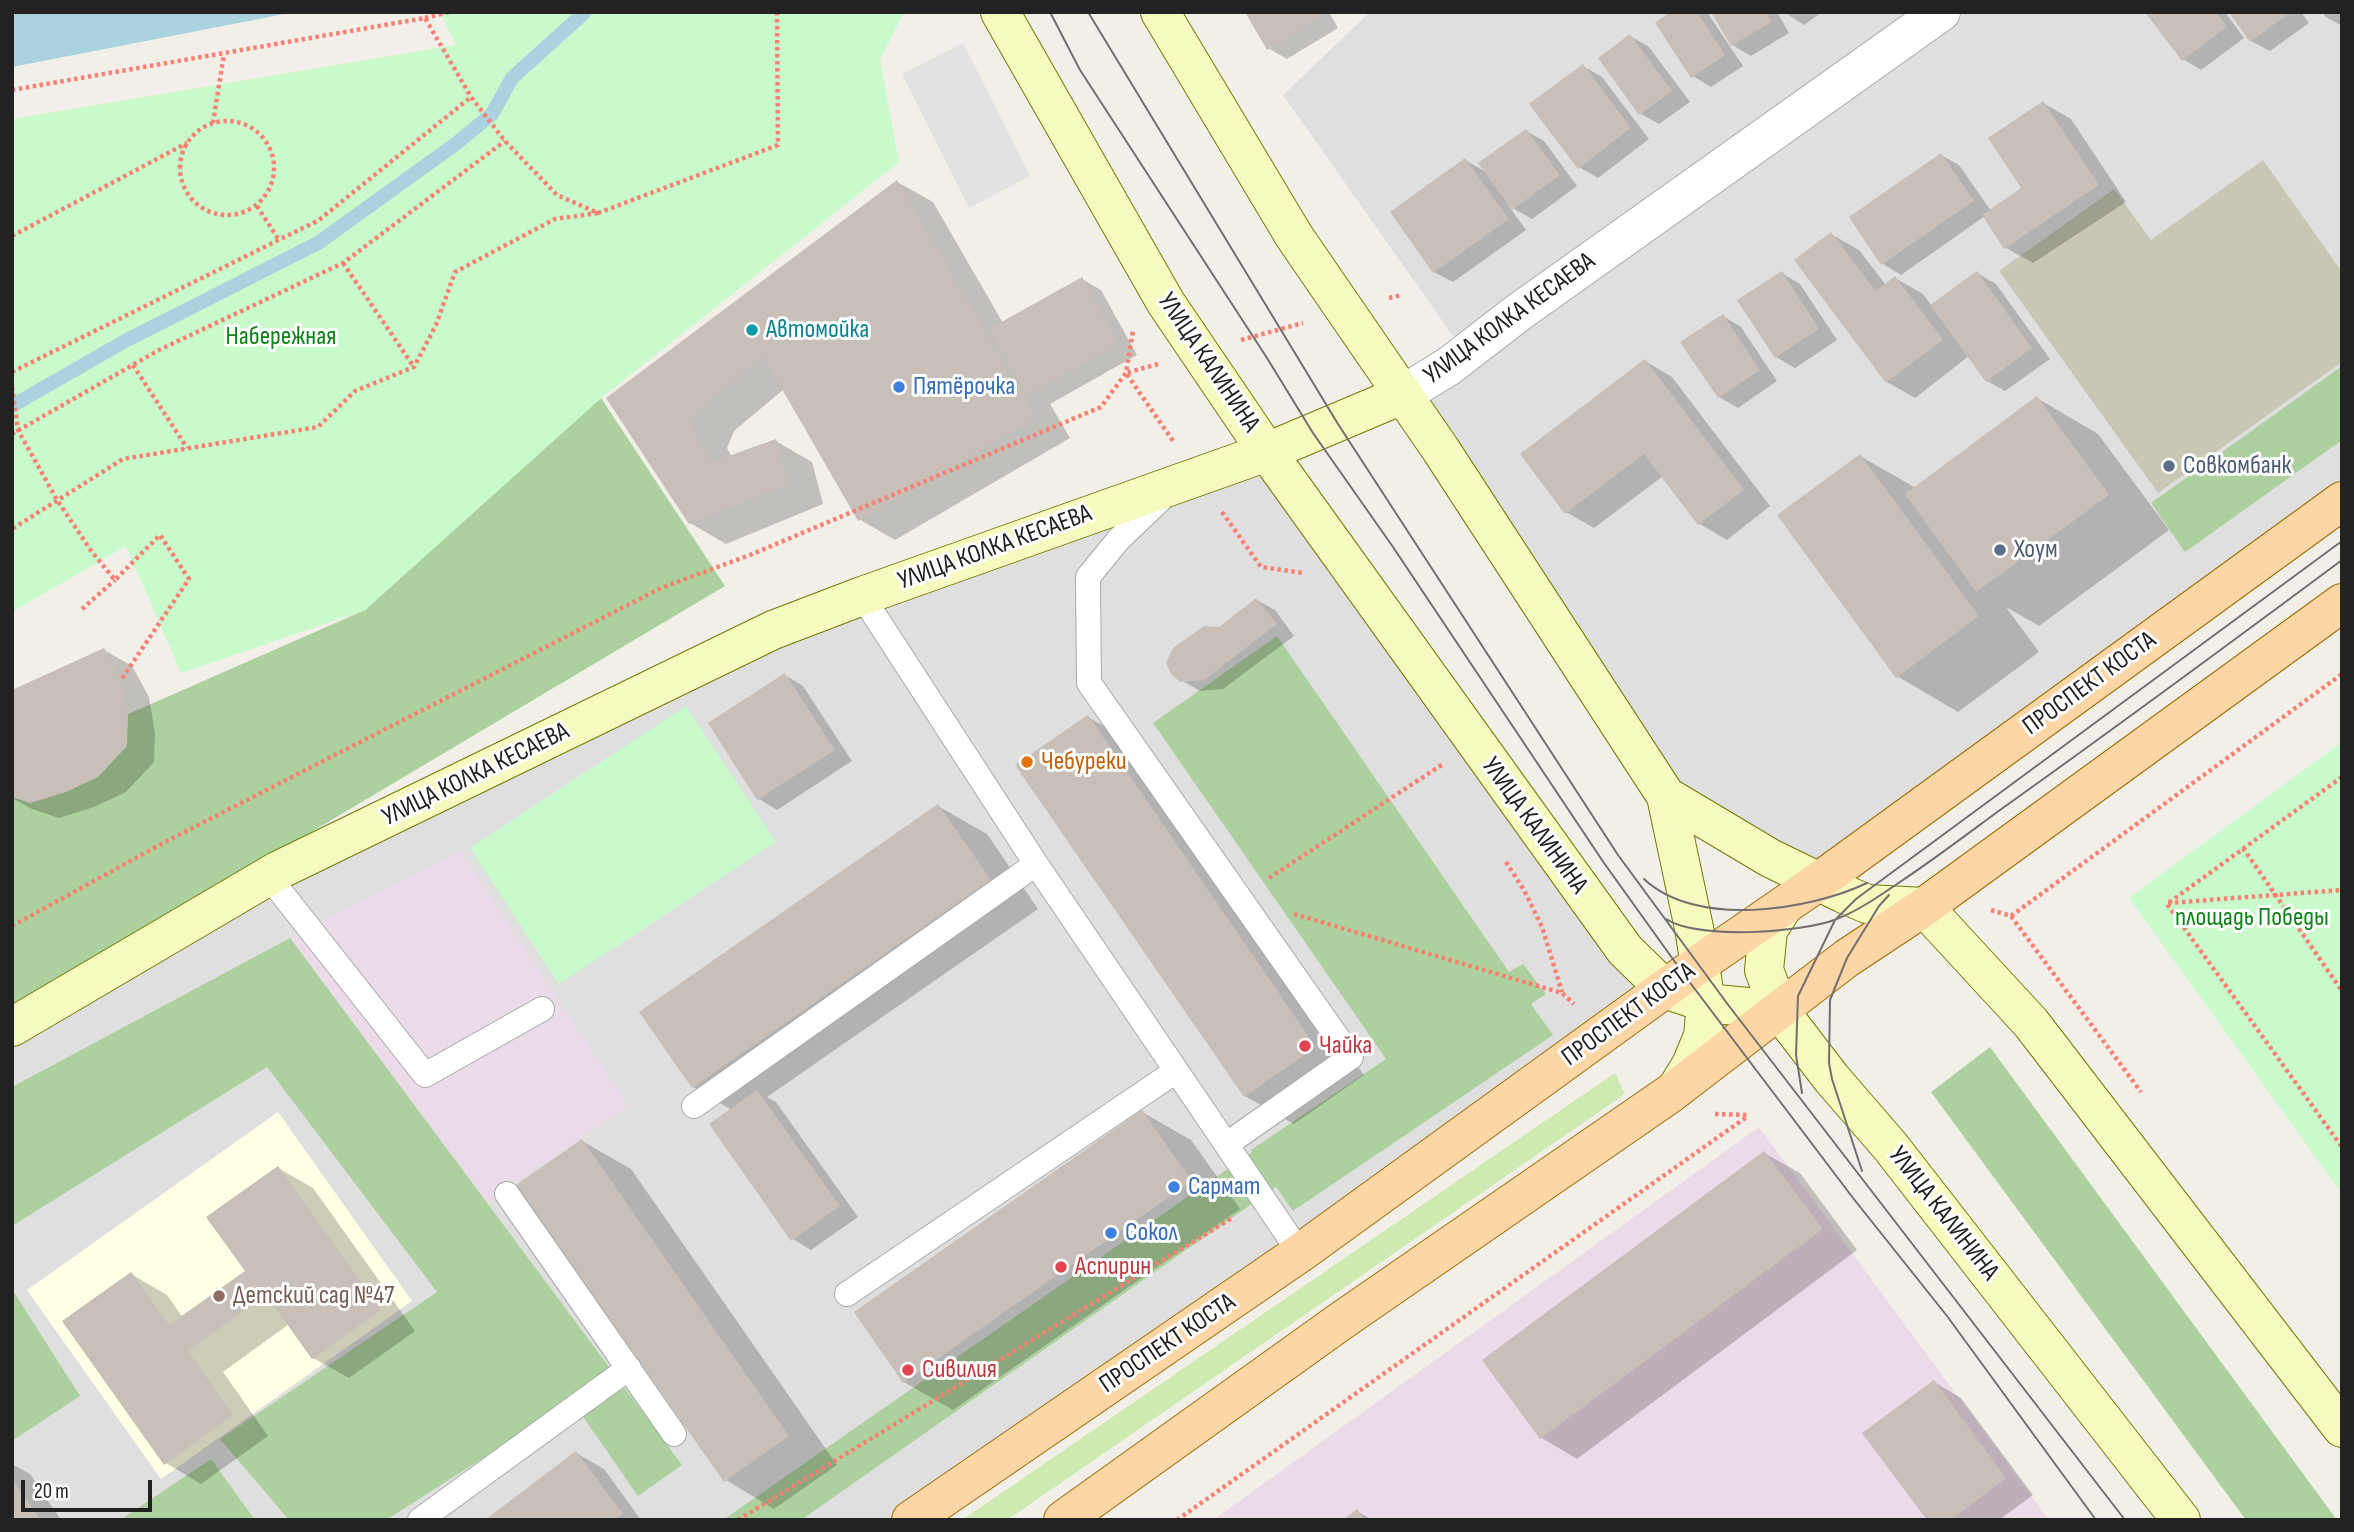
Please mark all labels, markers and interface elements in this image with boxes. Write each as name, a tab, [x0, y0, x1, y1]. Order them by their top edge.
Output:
street label: УЛИЦА КОЛКА КЕСАЕВА	[1418, 246, 1602, 392]
street label: УЛИЦА КАЛИНИНА	[1150, 287, 1266, 439]
place label: Автомойка	[766, 314, 869, 346]
park label: Набережная	[226, 321, 336, 353]
marker: Автомойка	[744, 322, 760, 338]
place label: Пятёрочка	[913, 371, 1015, 403]
marker: Пятёрочка	[891, 379, 907, 395]
place label: Совкомбанк	[2183, 450, 2291, 482]
marker: Совкомбанк	[2161, 458, 2177, 474]
street label: УЛИЦА КОЛКА КЕСАЕВА	[894, 498, 1096, 598]
place label: Хоум	[2014, 534, 2058, 566]
marker: Хоум	[1992, 542, 2008, 558]
street label: ПРОСПЕКТ КОСТА	[2017, 625, 2163, 743]
street label: УЛИЦА КОЛКА КЕСАЕВА	[377, 716, 575, 834]
place label: Чебуреки	[1041, 746, 1127, 778]
street label: УЛИЦА КАЛИНИНА	[1474, 752, 1594, 900]
marker: Чебуреки	[1019, 754, 1035, 770]
park label: площадь Победы	[2175, 902, 2329, 934]
street label: ПРОСПЕКТ КОСТА	[1556, 956, 1702, 1074]
place label: Чайка	[1319, 1030, 1372, 1062]
marker: Чайка	[1297, 1038, 1313, 1054]
street label: УЛИЦА КАЛИНИНА	[1881, 1141, 2005, 1287]
place label: Сармат	[1188, 1171, 1260, 1203]
marker: Сармат	[1166, 1179, 1182, 1195]
place label: Сокол	[1125, 1217, 1178, 1249]
marker: Сокол	[1103, 1225, 1119, 1241]
place label: Аспирин	[1075, 1251, 1151, 1283]
marker: Аспирин	[1053, 1259, 1069, 1275]
place label: Детский сад №47	[233, 1280, 394, 1312]
street label: ПРОСПЕКТ КОСТА	[1094, 1287, 1242, 1401]
marker: Детский сад №47	[211, 1288, 227, 1304]
place label: Сивилия	[922, 1354, 997, 1386]
marker: Сивилия	[900, 1362, 916, 1378]
scale bar	[24, 1466, 156, 1510]
text: 20 m	[34, 1479, 69, 1504]

